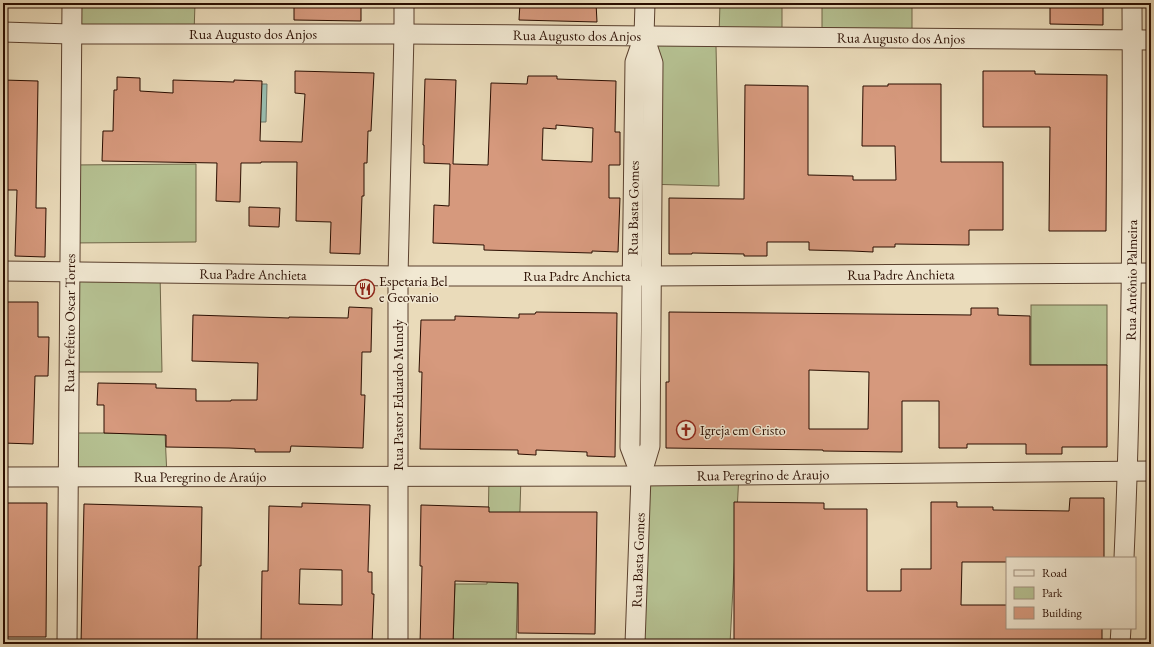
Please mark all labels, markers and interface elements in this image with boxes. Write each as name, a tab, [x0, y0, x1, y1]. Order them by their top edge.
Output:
street label: Rua Augusto dos Anjos	[189, 25, 318, 43]
street label: Rua Augusto dos Anjos	[513, 26, 642, 45]
street label: Rua Augusto dos Anjos	[837, 28, 966, 48]
street label: Rua Basta Gomes	[623, 160, 643, 256]
street label: Rua Antônio Palmeira	[1121, 219, 1141, 341]
street label: Rua Prefeito Oscar Torres	[60, 253, 79, 393]
street label: Rua Padre Anchieta	[199, 264, 307, 284]
street label: Rua Padre Anchieta	[847, 265, 955, 284]
street label: Rua Padre Anchieta	[523, 267, 631, 285]
place label: Espetaria Bel e Geovanio	[379, 272, 448, 306]
restaurant icon: Espetaria Bel e Geovanio	[354, 278, 376, 300]
street label: Rua Pastor Eduardo Mundy	[389, 318, 407, 471]
church icon: Igreja em Cristo	[675, 419, 697, 441]
place label: Igreja em Cristo	[700, 421, 786, 439]
street label: Rua Peregrino de Araujo	[697, 465, 829, 484]
street label: Rua Peregrino de Araújo	[134, 468, 266, 486]
street label: Rua Basta Gomes	[627, 512, 649, 608]
legend	[1006, 557, 1136, 629]
text: Road	[1042, 565, 1068, 581]
text: Park	[1042, 585, 1063, 601]
text: Building	[1042, 605, 1083, 621]

